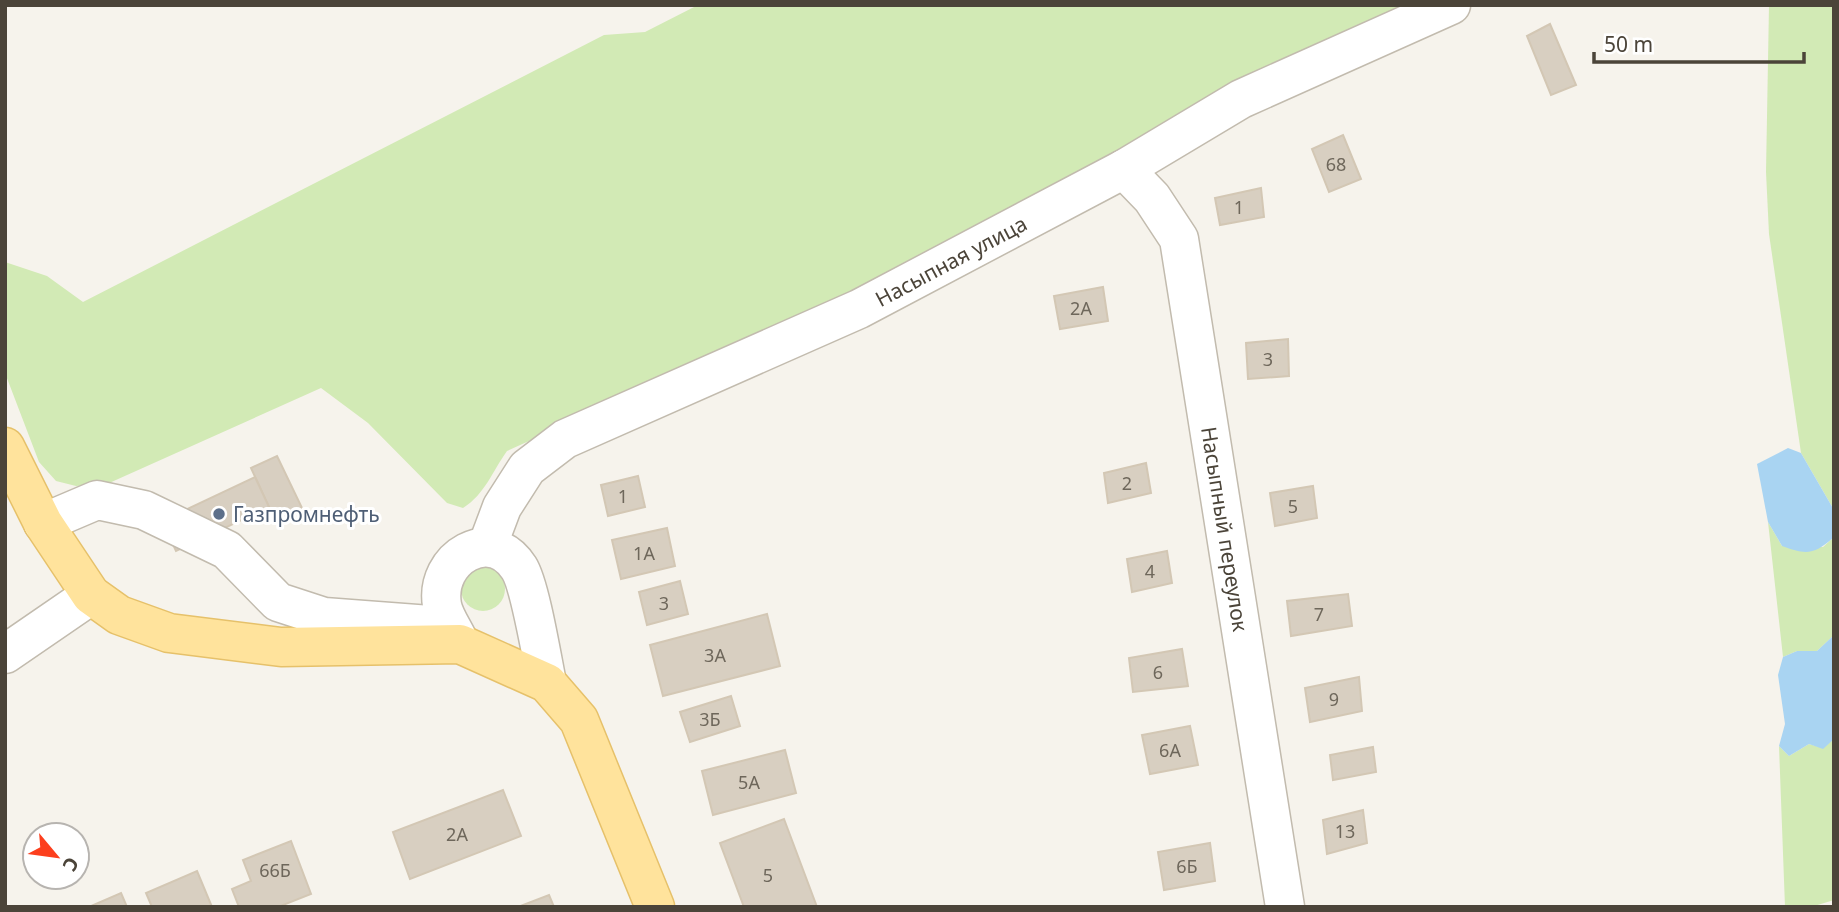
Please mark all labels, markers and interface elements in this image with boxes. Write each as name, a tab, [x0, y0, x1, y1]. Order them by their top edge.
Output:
scale bar	[1594, 21, 1804, 65]
text: 50 m	[1604, 30, 1653, 58]
house number: 68	[1326, 152, 1346, 176]
house number: 1	[1234, 195, 1244, 219]
street label: Насыпная улица	[870, 209, 1032, 313]
house number: 2А	[1070, 296, 1092, 320]
house number: 3	[1263, 347, 1273, 371]
street label: Насыпный переулок	[1195, 424, 1255, 634]
house number: 2	[1122, 471, 1132, 495]
house number: 1	[618, 484, 628, 508]
house number: 5	[1288, 494, 1298, 518]
place label: Газпромнефть	[233, 500, 380, 528]
marker: Газпромнефть	[211, 506, 227, 522]
house number: 1А	[633, 541, 655, 565]
house number: 4	[1145, 559, 1155, 583]
house number: 3	[659, 591, 669, 615]
house number: 7	[1314, 602, 1324, 626]
house number: 3А	[704, 643, 726, 667]
house number: 6	[1153, 660, 1163, 684]
house number: 9	[1329, 687, 1339, 711]
house number: 3Б	[699, 707, 721, 731]
house number: 6А	[1159, 738, 1181, 762]
house number: 5А	[738, 770, 760, 794]
house number: 13	[1335, 819, 1355, 843]
north arrow	[21, 821, 91, 891]
house number: 2А	[446, 822, 468, 846]
text: С	[57, 853, 85, 876]
house number: 6Б	[1176, 854, 1198, 878]
house number: 66Б	[259, 858, 291, 882]
house number: 5	[763, 863, 773, 887]

